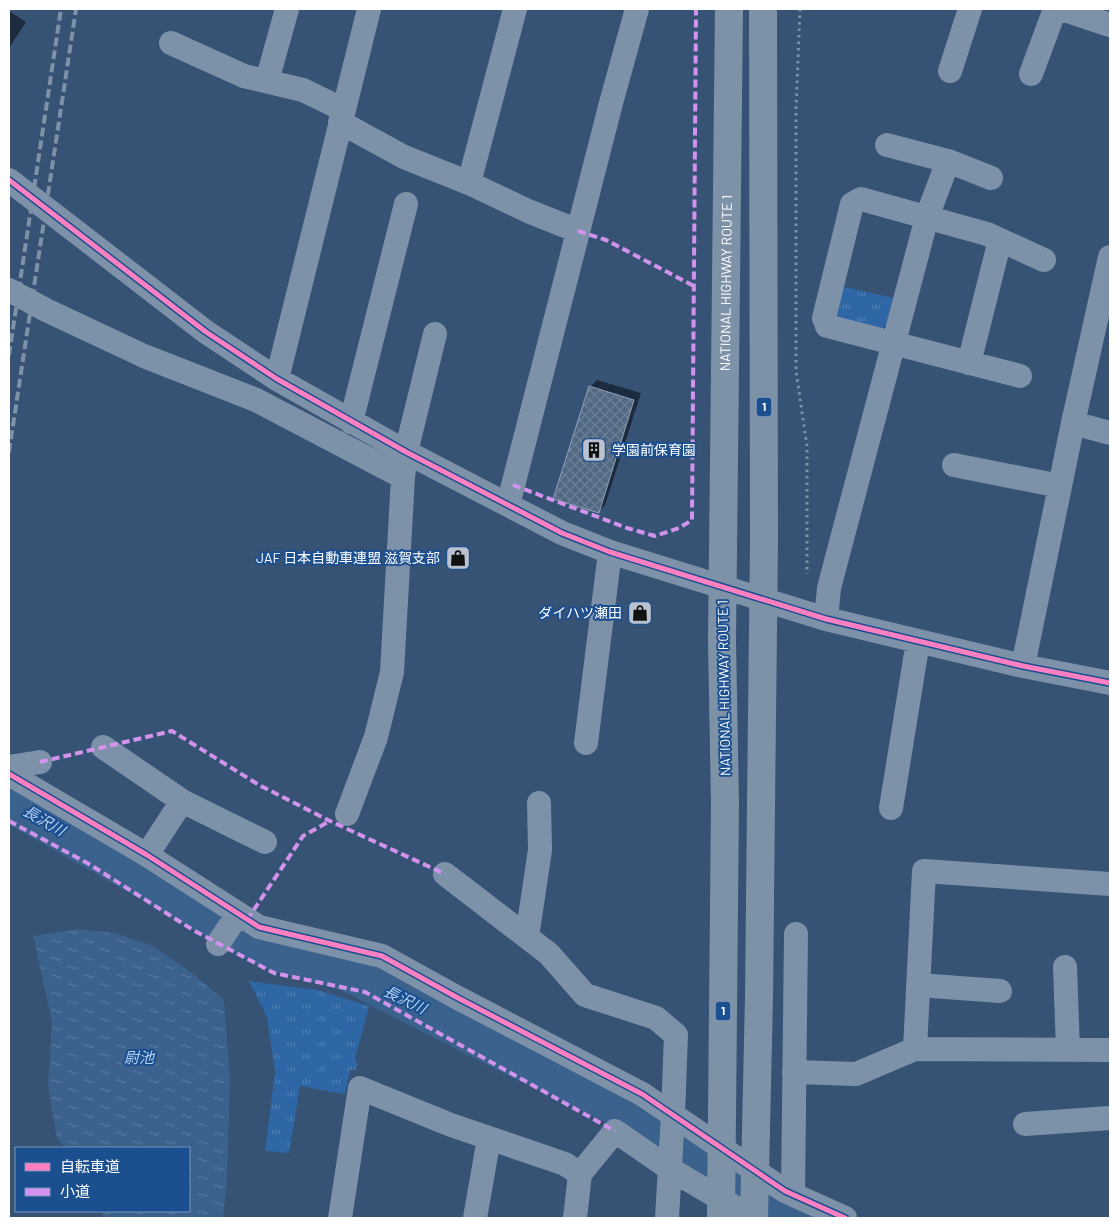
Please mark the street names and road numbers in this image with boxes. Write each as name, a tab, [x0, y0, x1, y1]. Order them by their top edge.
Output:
street label: NATIONAL HIGHWAY ROUTE 1	[716, 195, 735, 371]
road number: 1	[756, 398, 772, 417]
street label: NATIONAL HIGHWAY ROUTE 1	[713, 600, 734, 776]
road number: 1	[716, 1001, 730, 1020]

